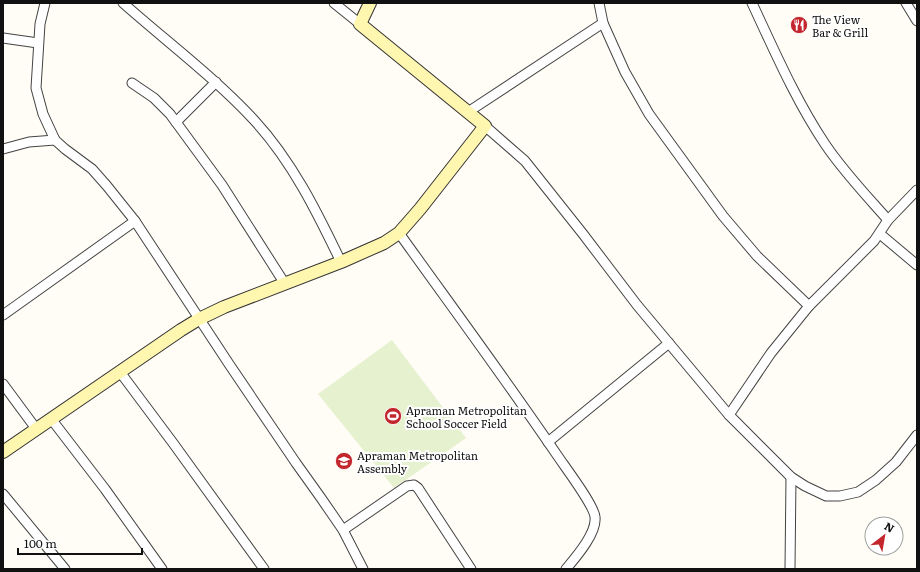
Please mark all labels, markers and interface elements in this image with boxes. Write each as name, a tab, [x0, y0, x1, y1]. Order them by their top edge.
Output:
place label: The View Bar & Grill	[812, 11, 868, 40]
restaurant icon: The View Bar & Grill	[789, 15, 809, 35]
place label: Apraman Metropolitan School Soccer Field	[406, 402, 527, 431]
sports icon: Apraman Metropolitan School Soccer Field	[383, 406, 403, 426]
place label: Apraman Metropolitan Assembly	[357, 447, 478, 476]
school or university icon: Apraman Metropolitan Assembly	[334, 451, 354, 471]
north arrow	[864, 516, 904, 556]
text: N	[882, 517, 898, 536]
scale bar	[18, 530, 142, 556]
text: 100 m	[24, 534, 57, 552]

